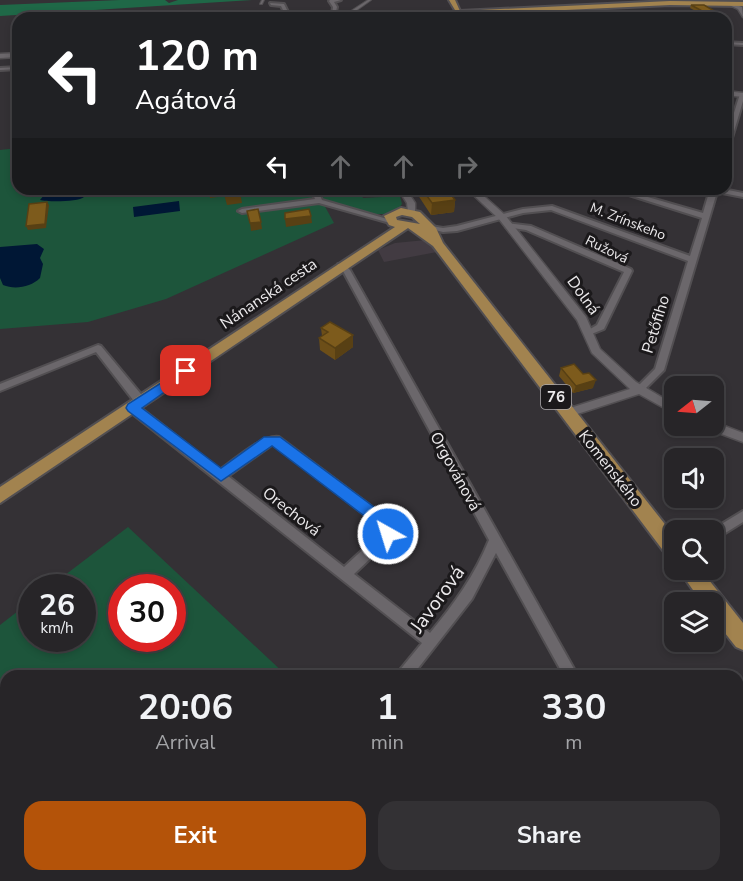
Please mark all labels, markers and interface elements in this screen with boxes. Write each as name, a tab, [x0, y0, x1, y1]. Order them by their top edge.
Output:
text: 120 m	[135, 28, 259, 85]
icon: left	[36, 36, 114, 114]
text: Agátová	[135, 82, 237, 119]
icon: left	[261, 150, 294, 183]
icon: ahead	[324, 150, 357, 183]
icon: ahead	[387, 150, 420, 183]
icon: right	[450, 150, 483, 183]
street label: M. Zrínskeho	[587, 198, 669, 245]
street label: Ružová	[582, 231, 631, 268]
street label: Nánanská cesta	[216, 253, 321, 334]
street label: Dolná	[562, 272, 605, 319]
street label: Petőfiho	[637, 293, 675, 356]
pin	[160, 345, 211, 396]
icon: arrive	[169, 354, 202, 387]
north arrow	[664, 376, 724, 436]
map controls	[664, 376, 724, 652]
road number: 76	[541, 385, 571, 409]
street label: Komenského	[573, 426, 647, 512]
street label: Orgovánová	[424, 428, 486, 515]
button: sound	[664, 448, 724, 508]
street label: Orechová	[258, 482, 325, 541]
position arrow	[356, 502, 420, 566]
button: search	[664, 520, 724, 580]
street label: Javorová	[403, 560, 471, 639]
speed limit sign: 30	[108, 574, 186, 652]
text: 26	[39, 585, 75, 626]
button: layers	[664, 592, 724, 652]
text: km/h	[40, 618, 74, 638]
text: 20:06	[138, 683, 233, 732]
text: 1	[376, 683, 398, 732]
text: 330	[541, 683, 606, 732]
text: Arrival	[155, 729, 215, 756]
text: min	[371, 729, 404, 756]
text: m	[565, 729, 582, 756]
button: Exit	[24, 801, 366, 870]
button: Share	[378, 801, 720, 870]

